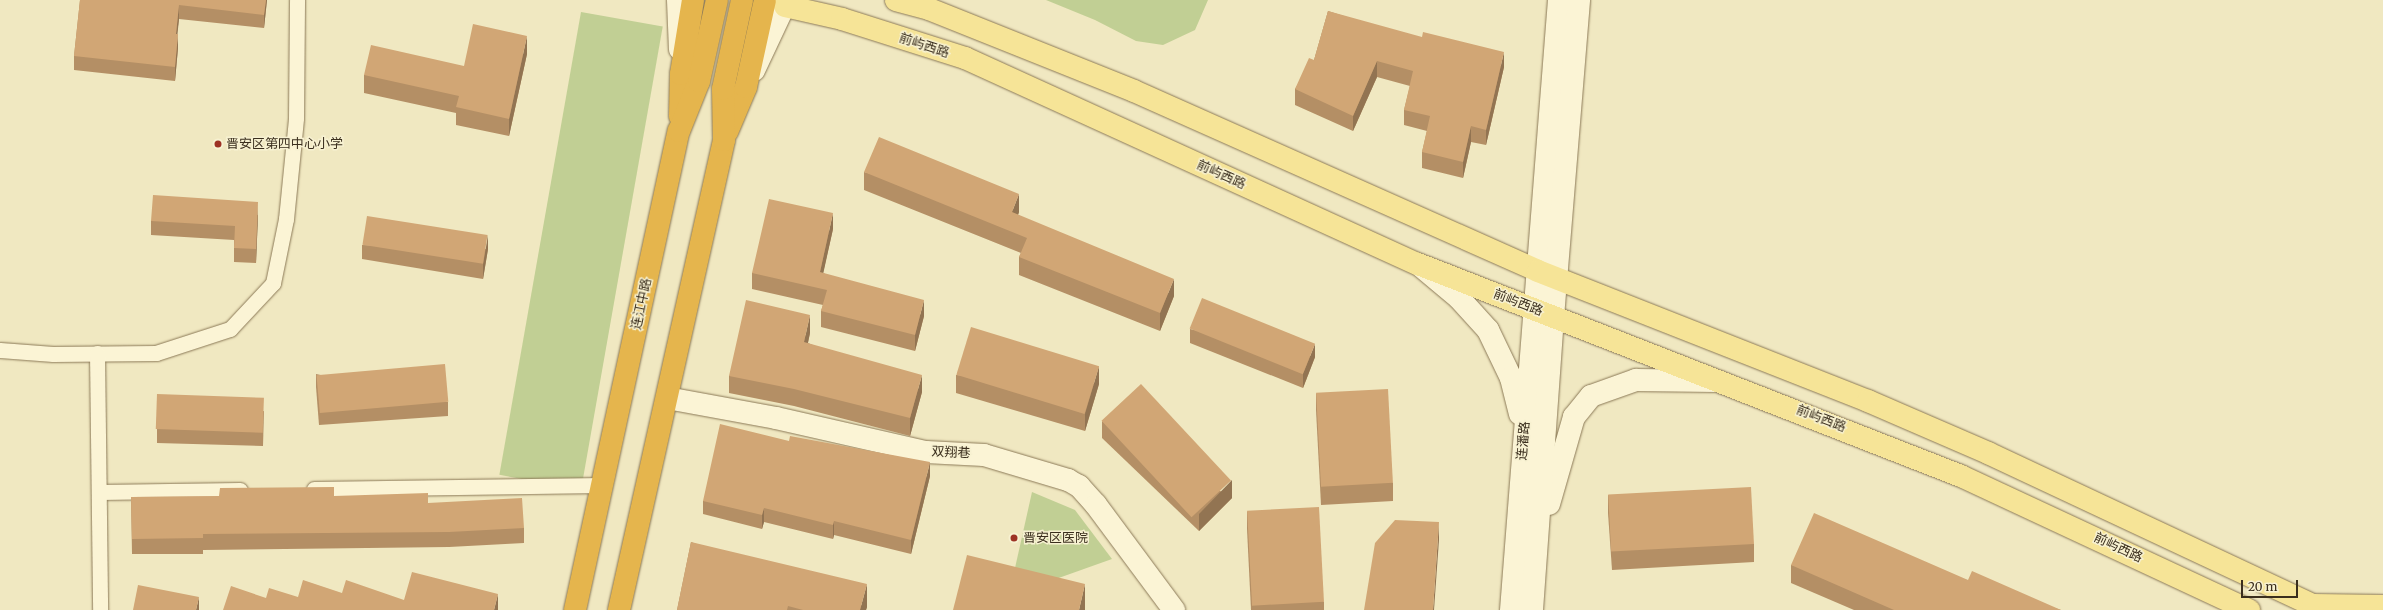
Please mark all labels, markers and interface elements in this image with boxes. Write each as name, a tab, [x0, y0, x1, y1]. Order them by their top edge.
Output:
street label: 前屿西路	[897, 31, 951, 61]
place label: 晋安区第四中心小学	[226, 136, 343, 152]
marker: 晋安区第四中心小学	[213, 139, 223, 149]
street label: 前屿西路	[1194, 157, 1248, 193]
street label: 连江中路	[629, 277, 655, 331]
street label: 前屿西路	[1491, 286, 1545, 320]
street label: 前屿西路	[1794, 402, 1848, 436]
street label: 连潘路	[1515, 421, 1533, 461]
street label: 双翔巷	[931, 444, 971, 462]
place label: 晋安区医院	[1023, 530, 1088, 546]
street label: 前屿西路	[2091, 530, 2145, 566]
marker: 晋安区医院	[1008, 532, 1020, 544]
scale bar	[2243, 572, 2300, 598]
text: 20 m	[2248, 579, 2277, 594]

